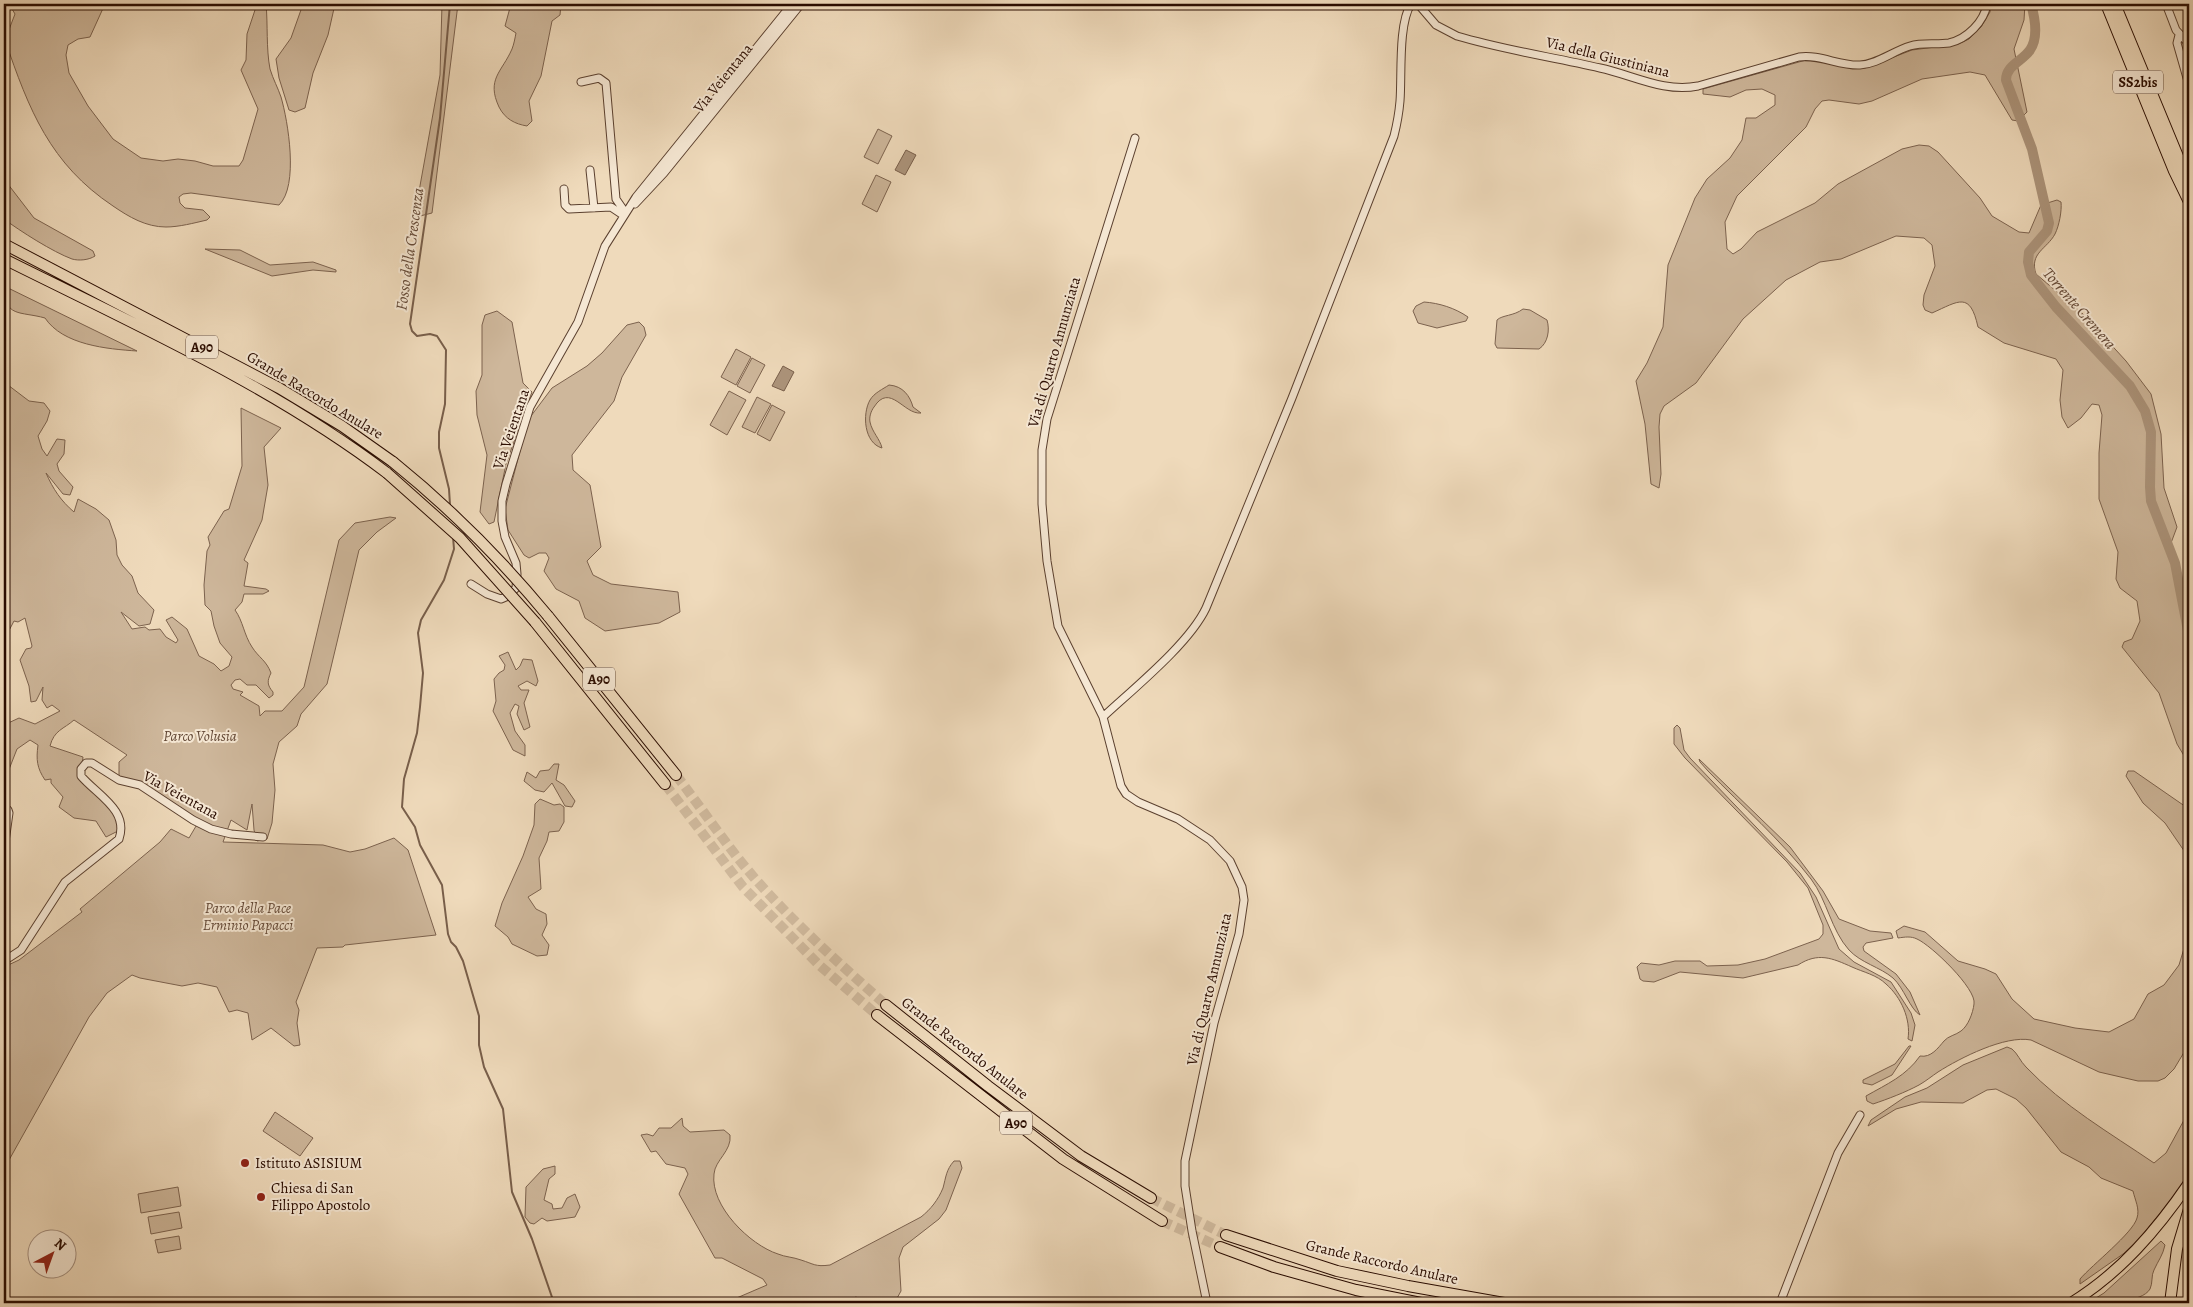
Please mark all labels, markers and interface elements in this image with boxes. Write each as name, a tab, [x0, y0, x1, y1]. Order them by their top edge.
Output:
street label: Via della Giustiniana	[1543, 32, 1672, 82]
street label: Via Veientana	[688, 39, 757, 118]
road number: SS2bis	[2113, 70, 2163, 94]
water label: Fosso della Crescenza	[391, 186, 430, 312]
water label: Torrente Cremera	[2037, 263, 2121, 355]
street label: Via di Quarto Annunziata	[1023, 274, 1085, 431]
road number: A90	[186, 336, 218, 358]
street label: Grande Raccordo Anulare	[243, 346, 387, 444]
street label: Via Veientana	[488, 386, 534, 473]
road number: A90	[583, 668, 615, 691]
park label: Parco Volusia	[163, 726, 237, 746]
street label: Via Veientana	[139, 765, 223, 824]
park label: Parco della Pace Erminio Papacci	[203, 898, 293, 935]
street label: Via di Quarto Annunziata	[1181, 911, 1236, 1068]
street label: Grande Raccordo Anulare	[897, 992, 1033, 1104]
road number: A90	[1000, 1112, 1032, 1134]
place label: Istituto ASISIUM	[255, 1153, 362, 1173]
marker: Istituto ASISIUM	[239, 1157, 251, 1169]
place label: Chiesa di San Filippo Apostolo	[271, 1178, 370, 1215]
marker: Chiesa di San Filippo Apostolo	[255, 1191, 267, 1203]
north arrow	[28, 1230, 78, 1280]
text: N	[50, 1234, 70, 1255]
street label: Grande Raccordo Anulare	[1304, 1235, 1460, 1289]

